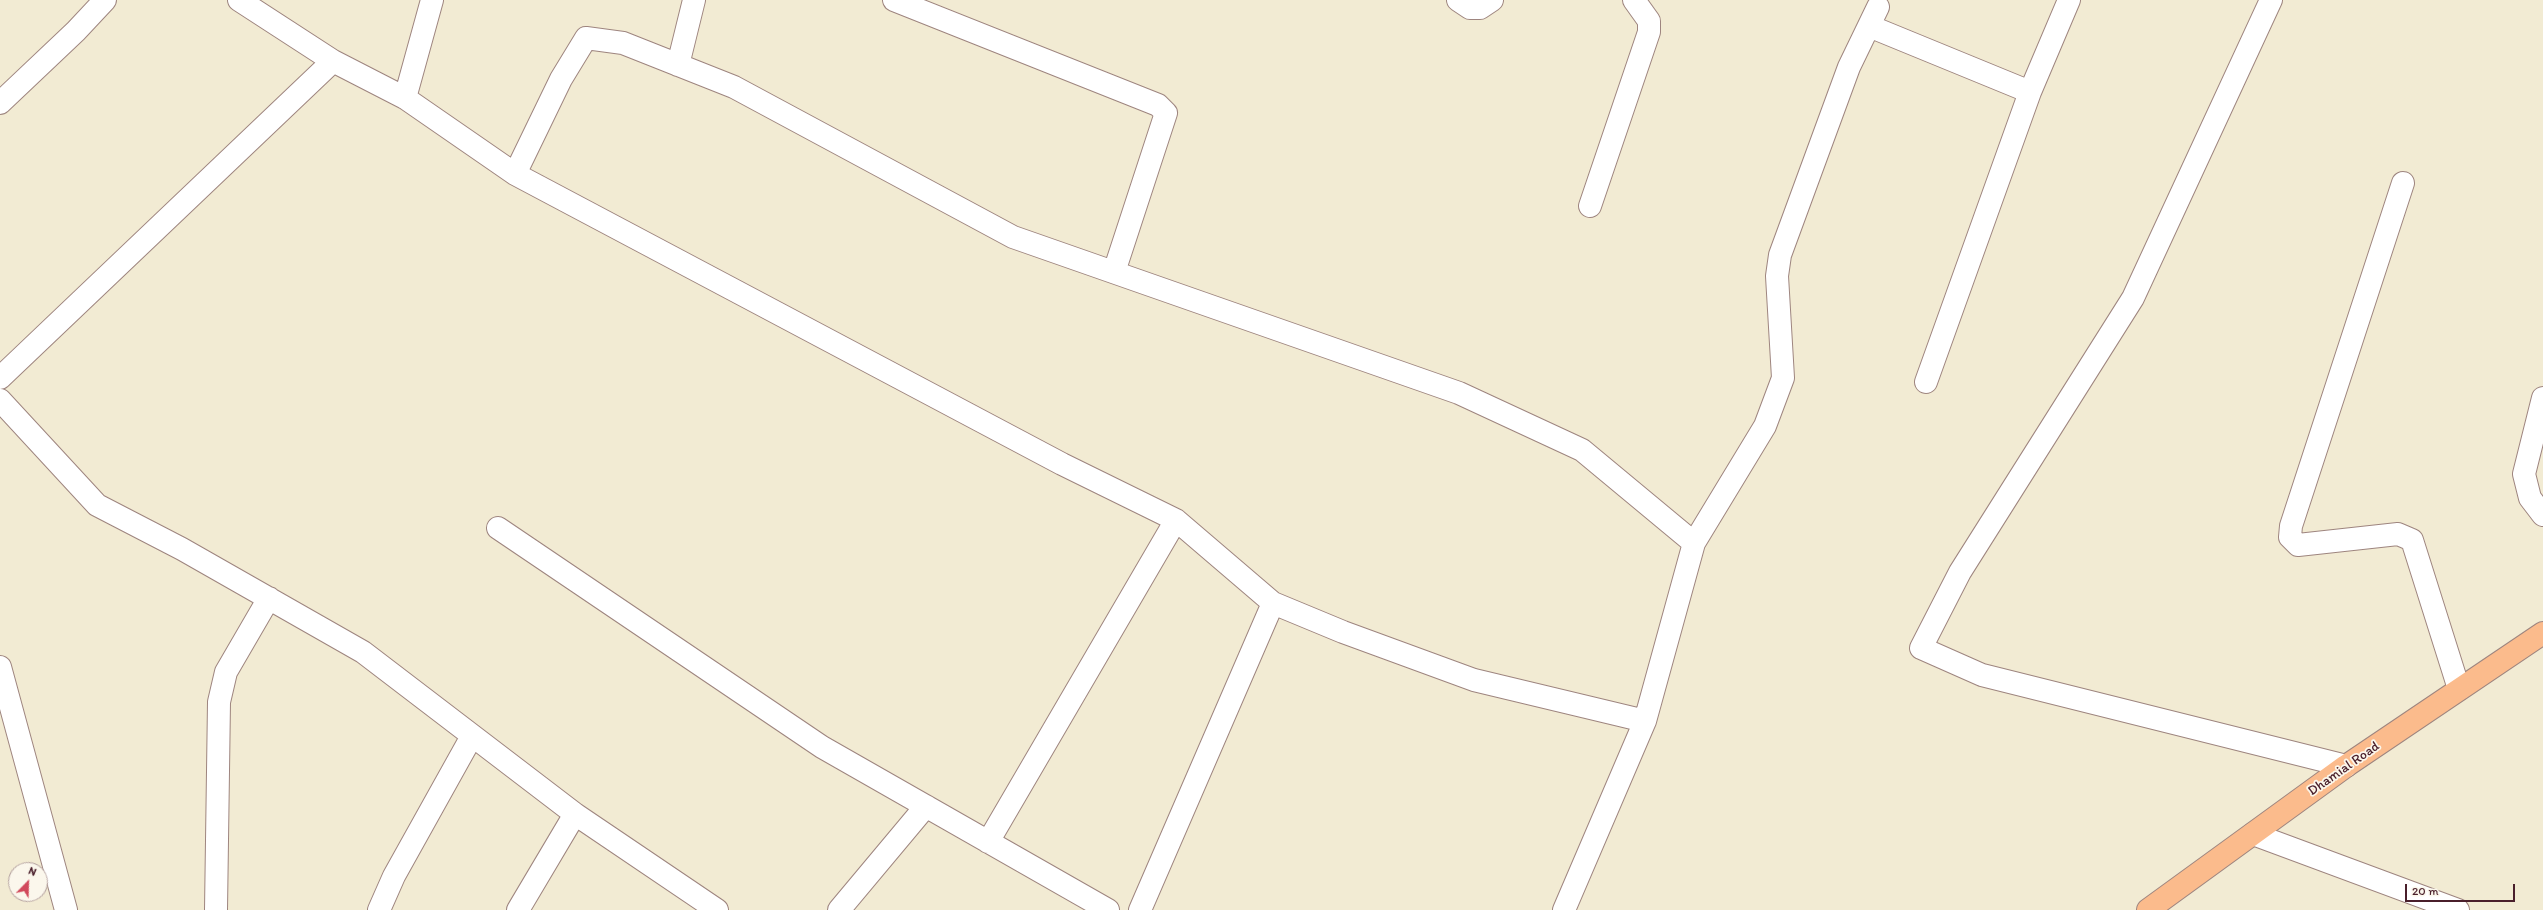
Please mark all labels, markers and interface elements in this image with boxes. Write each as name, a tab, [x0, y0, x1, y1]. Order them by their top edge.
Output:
street label: Dhamial Road	[2305, 738, 2383, 800]
north arrow	[8, 862, 48, 902]
text: N	[27, 864, 38, 879]
scale bar	[2407, 876, 2517, 902]
text: 20 m	[2412, 884, 2439, 898]

